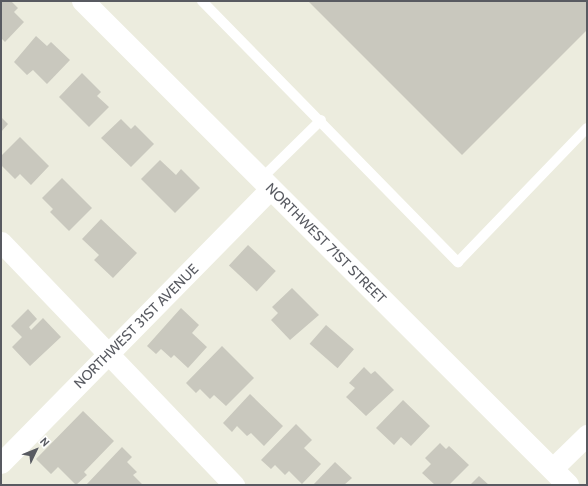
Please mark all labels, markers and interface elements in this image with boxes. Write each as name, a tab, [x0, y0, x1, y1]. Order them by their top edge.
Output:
street label: NORTHWEST 71ST STREET	[262, 179, 390, 307]
street label: NORTHWEST 31ST AVENUE	[70, 260, 202, 392]
north arrow	[16, 430, 56, 470]
text: N	[37, 434, 53, 449]

